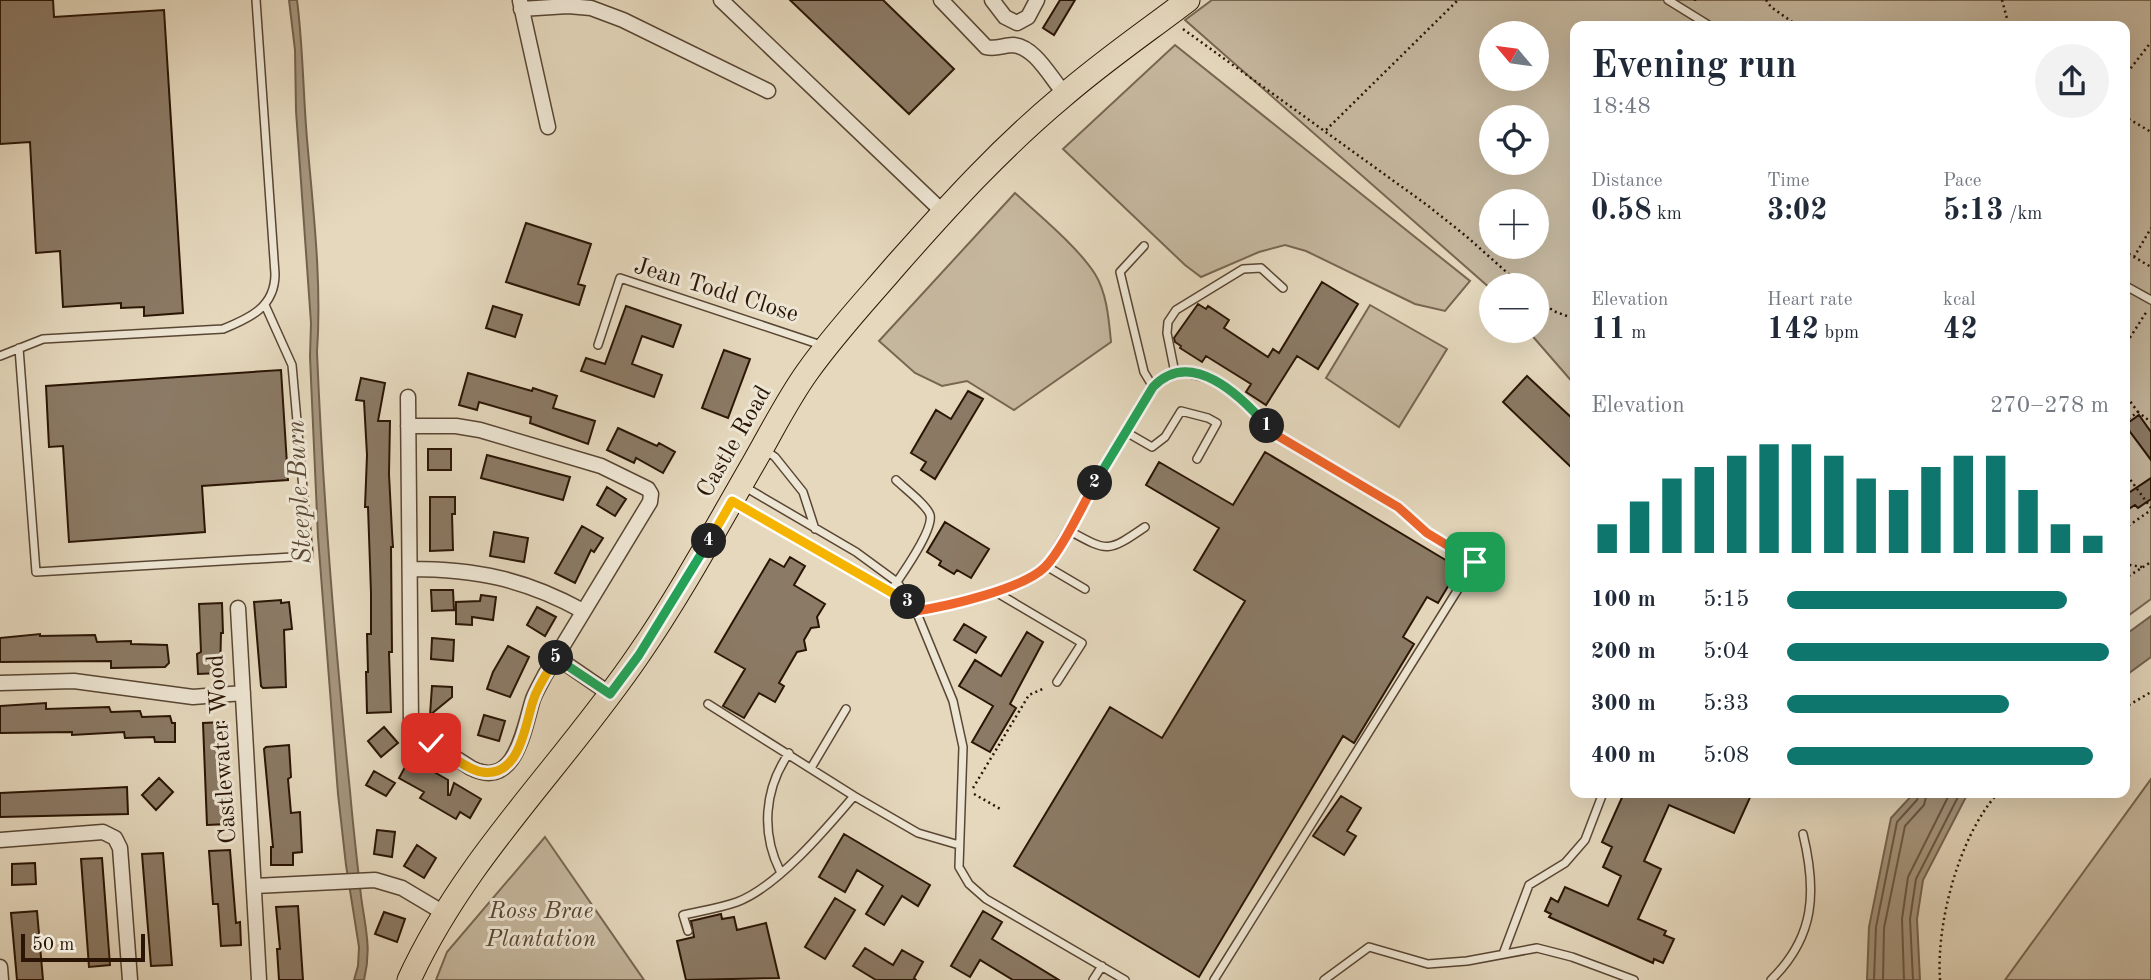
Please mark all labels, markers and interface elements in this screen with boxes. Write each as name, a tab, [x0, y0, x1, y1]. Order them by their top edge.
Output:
north arrow	[1479, 21, 1549, 91]
map controls	[1479, 21, 1549, 343]
button: share	[2035, 44, 2109, 118]
text: Evening run	[1591, 48, 1797, 86]
text: 18:48	[1591, 95, 1651, 118]
button: locate	[1479, 105, 1549, 175]
text: Distance	[1591, 172, 1663, 191]
text: Time	[1767, 172, 1810, 191]
text: Pace	[1943, 172, 1982, 191]
button: +	[1479, 189, 1549, 259]
text: 0.58	[1591, 196, 1652, 226]
text: 3:02	[1767, 196, 1828, 226]
text: 5:13	[1943, 196, 2004, 226]
text: km	[1652, 205, 1682, 224]
text: /km	[2004, 205, 2042, 224]
street label: Jean Todd Close	[631, 255, 801, 327]
button: −	[1479, 273, 1549, 343]
text: Elevation	[1591, 291, 1668, 310]
text: Heart rate	[1767, 291, 1852, 310]
text: kcal	[1943, 291, 1976, 310]
text: 11	[1591, 315, 1626, 345]
text: 142	[1767, 315, 1819, 345]
text: 42	[1943, 315, 1978, 345]
text: m	[1626, 324, 1646, 343]
text: bpm	[1819, 324, 1859, 343]
street label: Castle Road	[693, 382, 777, 502]
text: Elevation	[1591, 394, 1685, 417]
text: 270–278 m	[1990, 394, 2109, 417]
pin: 1	[1250, 408, 1284, 444]
text: 1	[1261, 416, 1272, 435]
water label: Steeple Burn	[283, 419, 317, 565]
pin: 2	[1078, 466, 1112, 500]
text: 2	[1089, 473, 1100, 492]
pin: 4	[692, 524, 726, 558]
text: 4	[703, 531, 714, 550]
pin	[1445, 532, 1505, 592]
icon: arrive	[1456, 543, 1494, 581]
pin: 3	[890, 584, 926, 620]
text: 100 m	[1591, 588, 1656, 611]
text: 5:15	[1703, 588, 1749, 611]
text: 3	[902, 592, 913, 611]
pin: 5	[538, 640, 574, 676]
text: 200 m	[1591, 640, 1656, 663]
text: 5:04	[1703, 640, 1749, 663]
text: 5	[550, 648, 561, 667]
street label: Castlewater Wood	[204, 654, 242, 844]
text: 300 m	[1591, 692, 1656, 715]
text: 5:33	[1703, 692, 1749, 715]
pin	[401, 713, 461, 773]
icon: check	[412, 724, 450, 762]
text: 400 m	[1591, 744, 1656, 767]
text: 5:08	[1703, 744, 1749, 767]
park label: Ross Brae Plantation	[485, 900, 596, 952]
scale bar	[21, 931, 145, 963]
text: 50 m	[32, 936, 74, 955]

